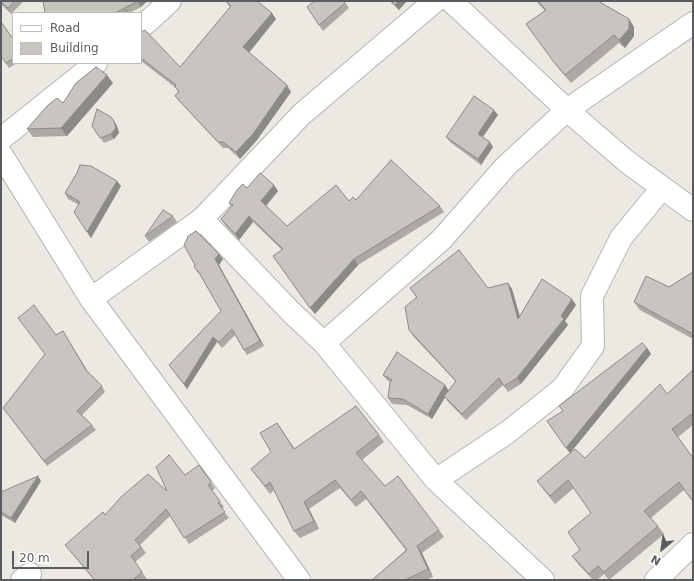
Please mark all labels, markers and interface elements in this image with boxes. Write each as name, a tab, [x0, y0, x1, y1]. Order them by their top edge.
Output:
legend	[12, 12, 142, 64]
text: Road	[50, 21, 80, 35]
text: Building	[50, 41, 99, 55]
north arrow	[642, 529, 682, 569]
scale bar	[14, 543, 91, 569]
text: 20 m	[19, 551, 50, 565]
text: N	[649, 552, 663, 568]

